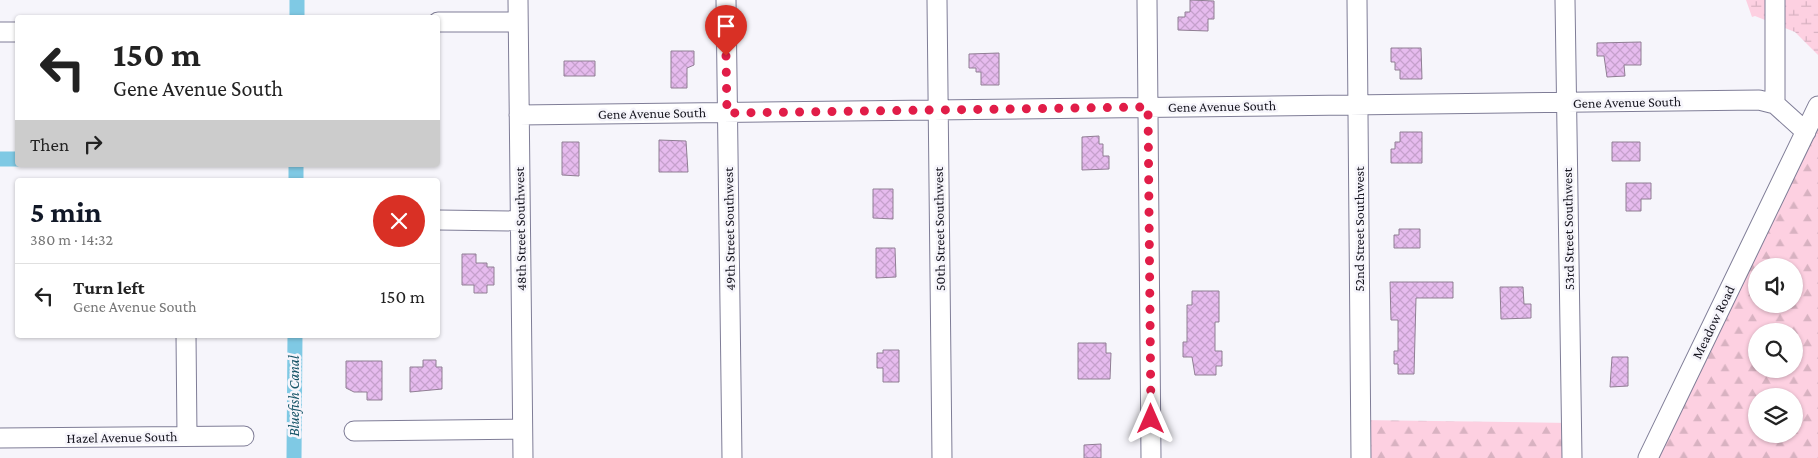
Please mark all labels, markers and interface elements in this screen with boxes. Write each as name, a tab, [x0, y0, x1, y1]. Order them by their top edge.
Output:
pin	[705, 5, 747, 56]
icon: arrive	[712, 12, 740, 40]
icon: left	[30, 35, 95, 100]
text: 150 m	[113, 35, 201, 74]
text: Gene Avenue South	[113, 76, 283, 101]
street label: Gene Avenue South	[1573, 93, 1682, 111]
street label: Gene Avenue South	[1168, 97, 1277, 115]
street label: Gene Avenue South	[598, 104, 707, 122]
icon: right	[79, 130, 107, 158]
text: Then	[30, 134, 69, 155]
street label: 48th Street Southwest	[511, 166, 529, 291]
street label: 50th Street Southwest	[930, 166, 948, 291]
street label: 52nd Street Southwest	[1351, 166, 1367, 292]
street label: 49th Street Southwest	[720, 167, 738, 291]
street label: 53rd Street Southwest	[1559, 167, 1577, 290]
text: 5 min	[30, 195, 102, 228]
button: close	[373, 195, 425, 247]
text: 380 m · 14:32	[30, 231, 113, 248]
map controls	[1748, 258, 1803, 443]
button: sound	[1748, 258, 1803, 313]
text: Turn left	[73, 277, 145, 298]
icon: left	[30, 282, 58, 310]
street label: Meadow Road	[1688, 282, 1738, 361]
text: 150 m	[380, 286, 425, 307]
text: Gene Avenue South	[73, 298, 197, 315]
button: search	[1748, 323, 1803, 378]
water label: Bluefish Canal	[286, 355, 303, 437]
button: layers	[1748, 388, 1803, 443]
position arrow	[1124, 392, 1176, 444]
street label: Hazel Avenue South	[66, 428, 178, 446]

